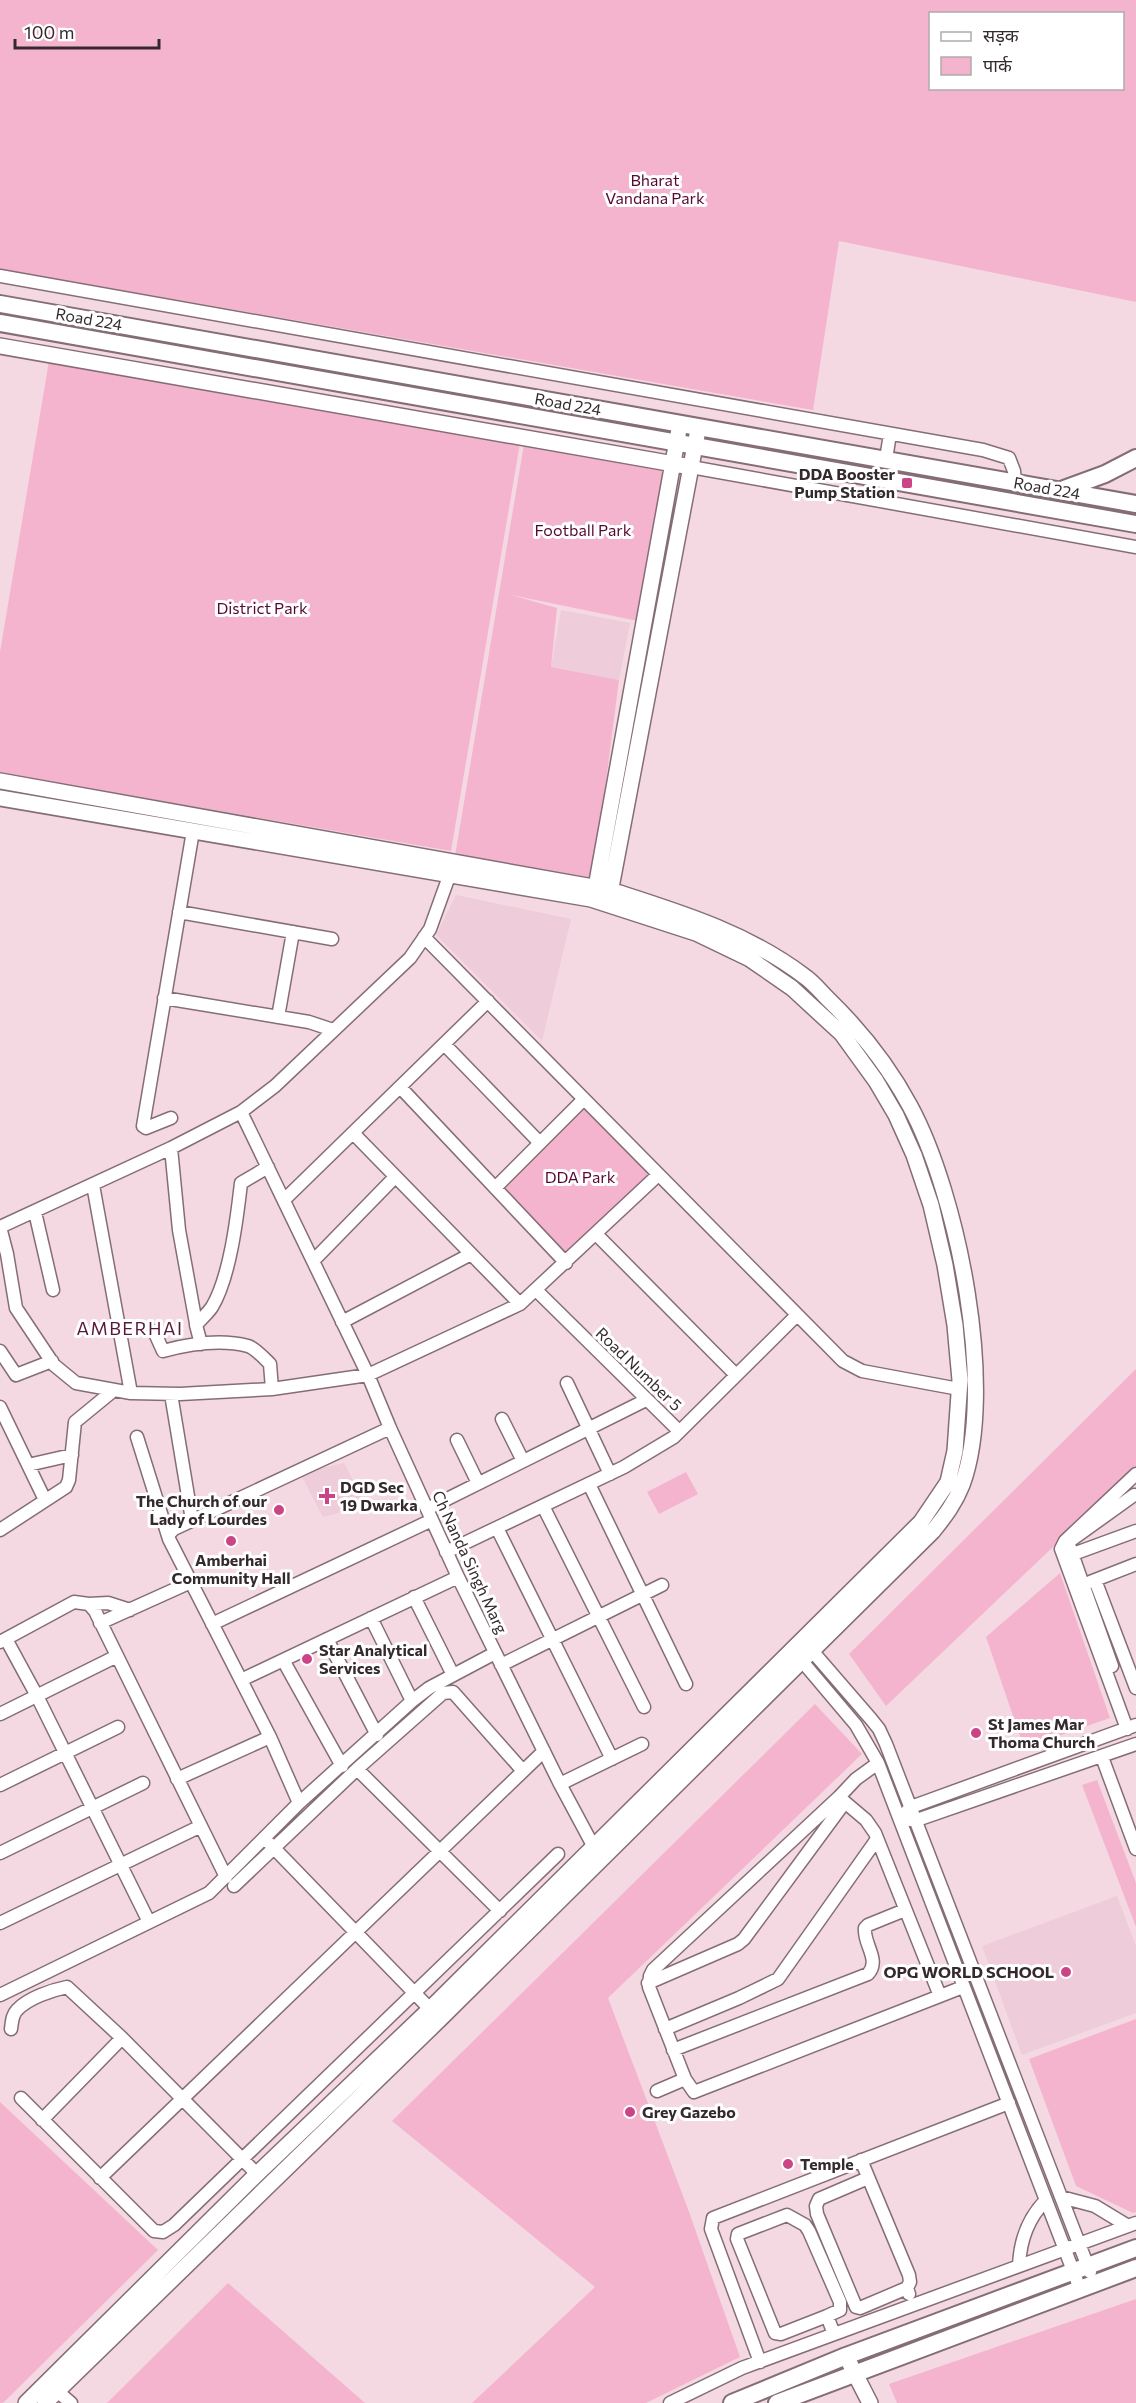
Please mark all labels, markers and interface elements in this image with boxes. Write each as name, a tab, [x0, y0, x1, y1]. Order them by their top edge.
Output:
scale bar	[15, 12, 159, 50]
legend	[929, 12, 1124, 90]
text: 100 m	[24, 21, 74, 43]
text: सड़क	[983, 24, 1020, 46]
text: पार्क	[983, 54, 1013, 76]
park label: Bharat Vandana Park	[605, 170, 705, 207]
street label: Road 224	[54, 303, 124, 334]
street label: Road 224	[533, 388, 603, 419]
place label: DDA Booster Pump Station	[794, 464, 895, 501]
street label: Road 224	[1012, 472, 1082, 503]
marker: DDA Booster Pump Station	[900, 476, 914, 490]
park label: Football Park	[535, 520, 632, 539]
park label: District Park	[216, 598, 308, 617]
park label: DDA Park	[545, 1167, 616, 1186]
district label: AMBERHAI	[77, 1317, 183, 1339]
street label: Road Number 5	[592, 1323, 686, 1414]
place label: DGD Sec 19 Dwarka	[340, 1477, 418, 1514]
marker: DGD Sec 19 Dwarka	[318, 1487, 336, 1505]
street label: Ch Nanda Singh Marg	[429, 1487, 512, 1637]
place label: The Church of our Lady of Lourdes	[136, 1491, 267, 1528]
marker: The Church of our Lady of Lourdes	[272, 1503, 286, 1517]
marker: Amberhai Community Hall	[224, 1534, 238, 1548]
place label: Amberhai Community Hall	[171, 1550, 291, 1587]
place label: Star Analytical Services	[319, 1640, 427, 1677]
marker: Star Analytical Services	[300, 1652, 314, 1666]
place label: St James Mar Thoma Church	[988, 1714, 1095, 1751]
marker: St James Mar Thoma Church	[969, 1726, 983, 1740]
place label: OPG WORLD SCHOOL	[883, 1962, 1054, 1981]
marker: OPG WORLD SCHOOL	[1059, 1965, 1073, 1979]
place label: Grey Gazebo	[642, 2102, 736, 2121]
marker: Grey Gazebo	[623, 2105, 637, 2119]
place label: Temple	[800, 2154, 854, 2173]
marker: Temple	[781, 2157, 795, 2171]

